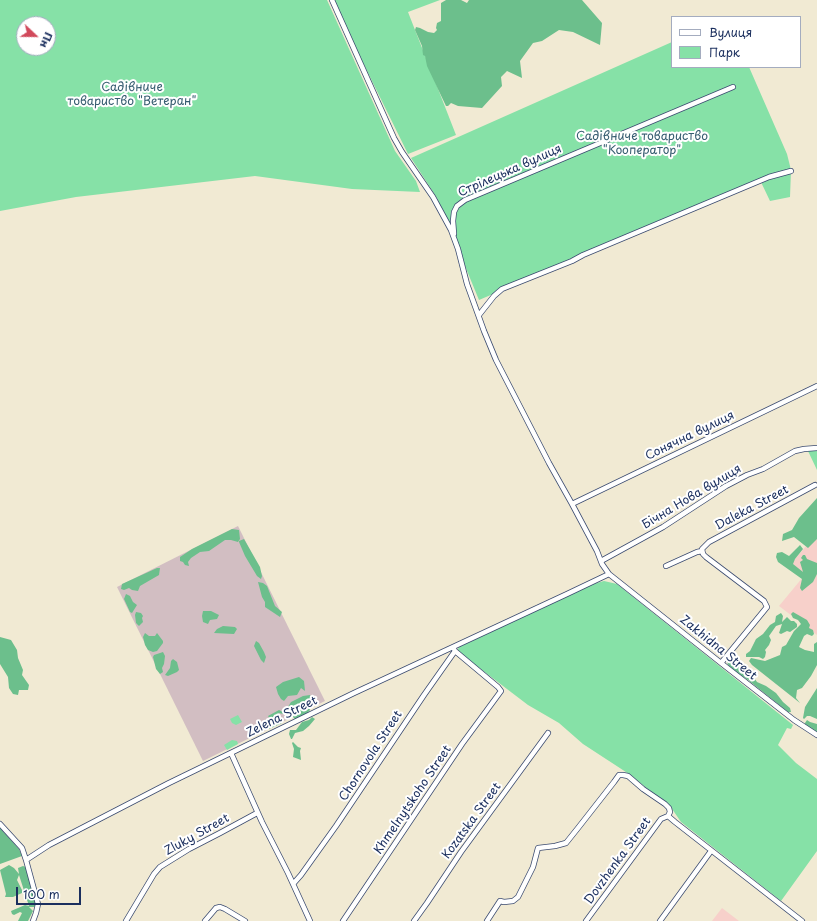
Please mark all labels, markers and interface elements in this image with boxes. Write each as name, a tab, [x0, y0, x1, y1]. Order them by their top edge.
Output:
north arrow	[16, 16, 56, 56]
legend	[671, 16, 801, 68]
text: Вулиця	[709, 23, 752, 41]
text: Пн	[36, 30, 58, 51]
text: Парк	[709, 43, 740, 61]
park label: Садівниче товариство "Ветеран"	[68, 81, 196, 109]
park label: Садівниче товариство "Кооператор"	[576, 130, 708, 158]
street label: Стрілецька вулиця	[456, 142, 564, 200]
street label: Сонячна вулиця	[643, 408, 737, 464]
street label: Бічна Нова вулиця	[640, 462, 744, 532]
street label: Daleka Street	[713, 483, 791, 533]
street label: Zakhidna Street	[677, 613, 759, 683]
street label: Zelena Street	[244, 694, 320, 740]
street label: Chornovola Street	[336, 708, 406, 804]
street label: Khmelnytskoho Street	[371, 743, 455, 857]
street label: Kozatska Street	[440, 780, 504, 862]
street label: Zluky Street	[162, 811, 232, 859]
street label: Dovzhenka Street	[582, 815, 654, 907]
scale bar	[18, 879, 83, 905]
text: 100 m	[23, 885, 60, 903]

